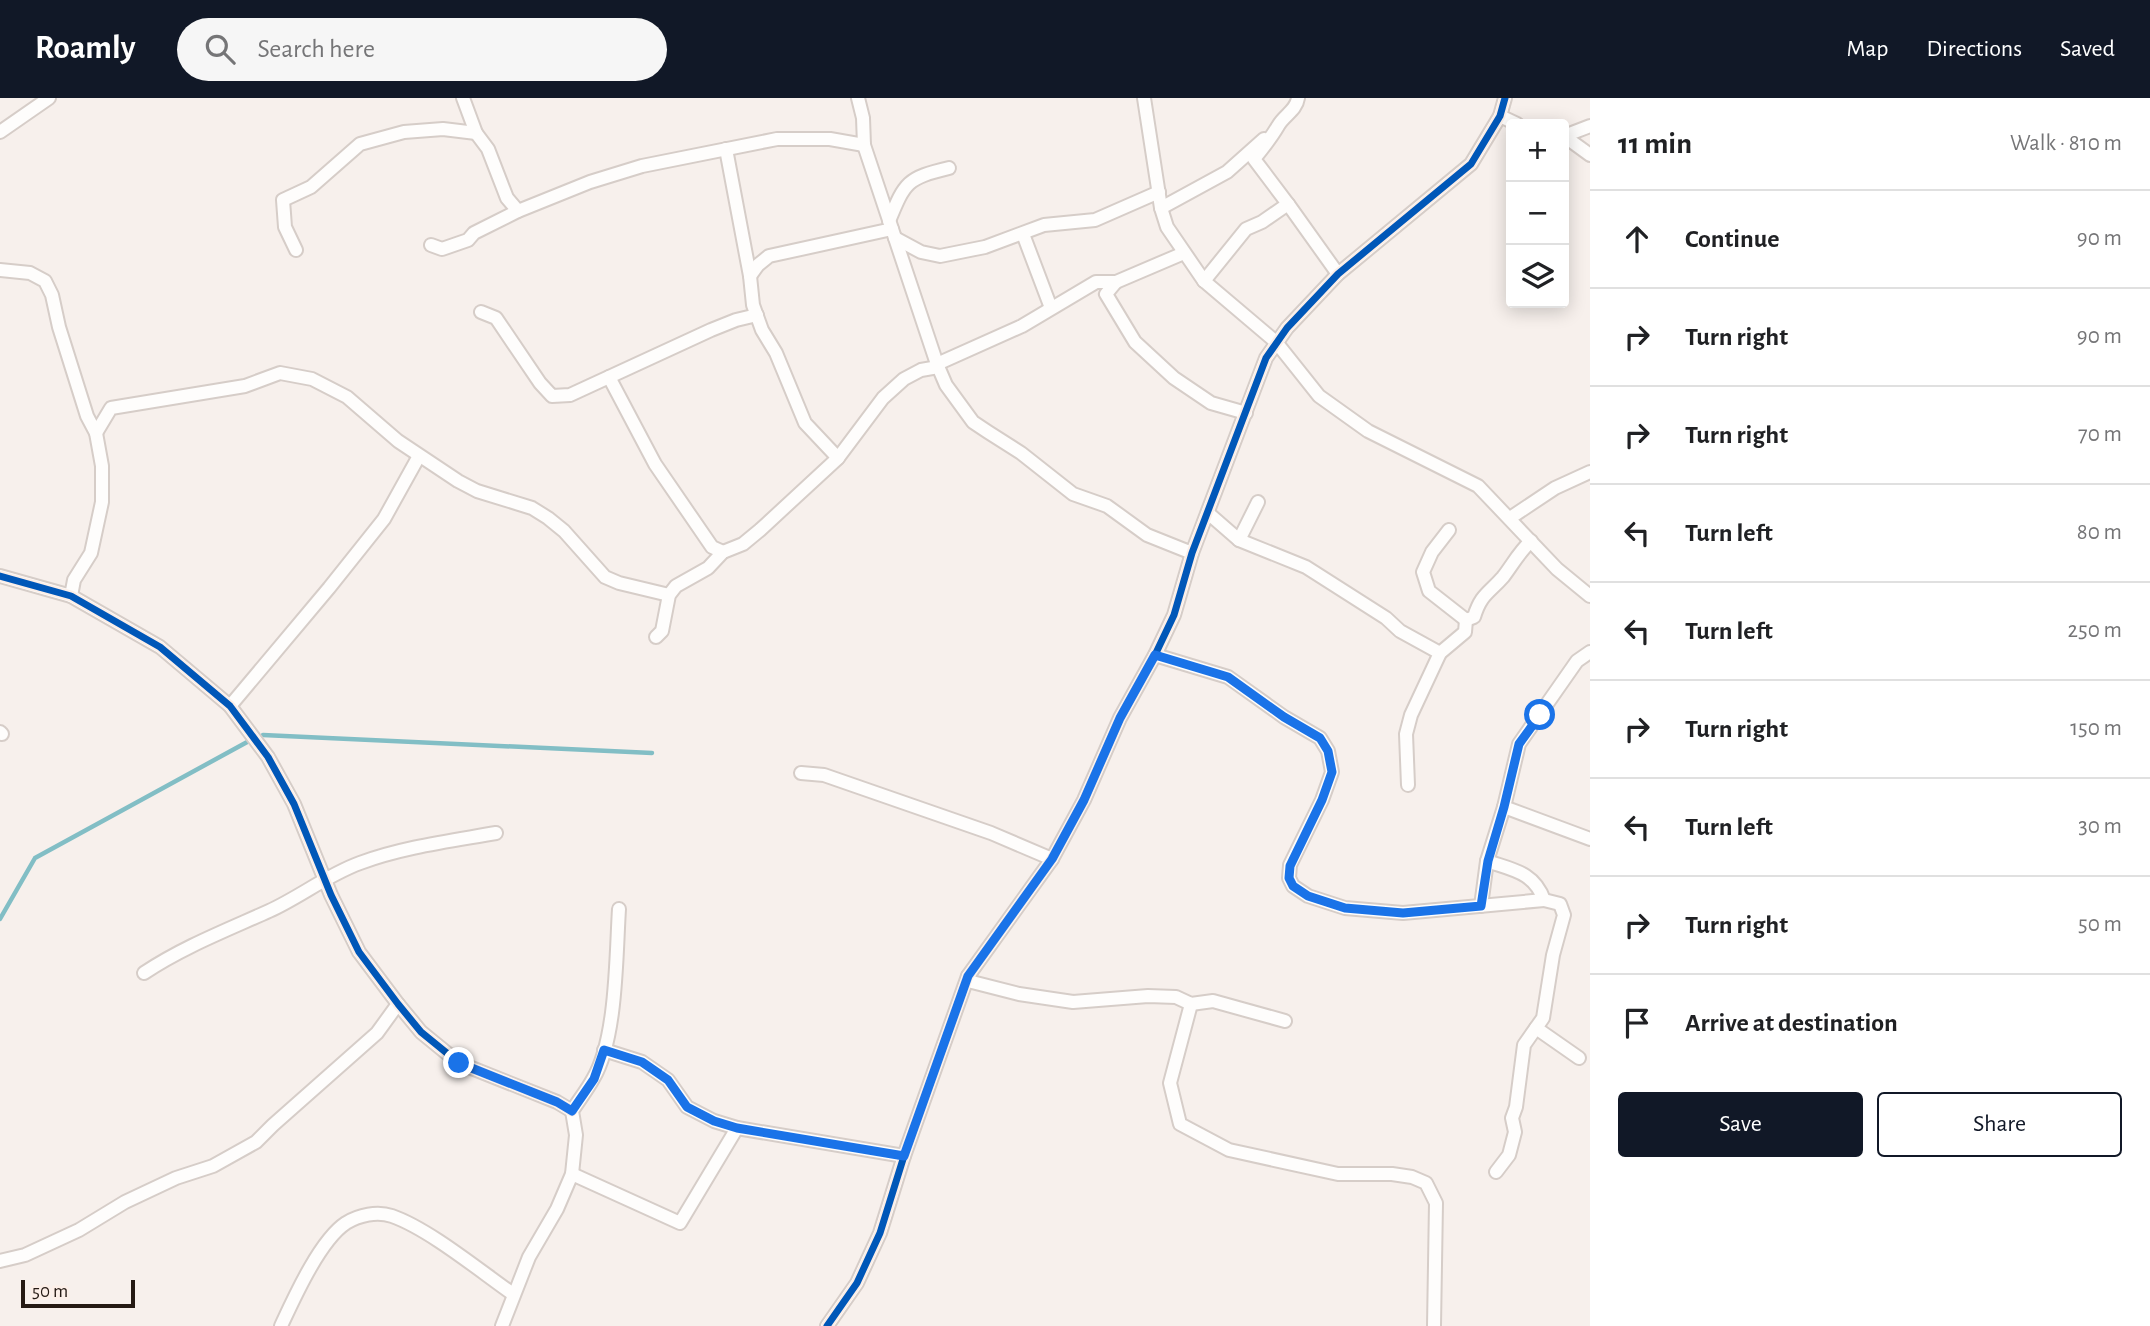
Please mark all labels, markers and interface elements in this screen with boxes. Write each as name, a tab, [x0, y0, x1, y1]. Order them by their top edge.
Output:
search box	[177, 18, 667, 81]
icon: search	[201, 30, 239, 68]
text: Roamly	[35, 32, 135, 65]
text: Search here	[257, 36, 375, 62]
text: Map	[1846, 37, 1888, 61]
text: Directions	[1926, 37, 2022, 61]
text: Saved	[2060, 37, 2115, 61]
map controls	[1506, 119, 1569, 308]
button: +	[1506, 119, 1569, 182]
text: 11 min	[1618, 129, 1692, 159]
text: Walk · 810 m	[2010, 132, 2122, 155]
button: −	[1506, 182, 1569, 245]
icon: ahead	[1618, 220, 1656, 258]
text: Continue	[1685, 226, 1780, 252]
text: 90 m	[2077, 227, 2122, 250]
button: layers	[1506, 245, 1569, 308]
icon: right	[1618, 318, 1656, 356]
text: Turn right	[1685, 324, 1788, 350]
text: 90 m	[2077, 325, 2122, 348]
icon: right	[1618, 416, 1656, 454]
text: Turn right	[1685, 422, 1788, 448]
text: 70 m	[2078, 423, 2122, 446]
icon: left	[1618, 514, 1656, 552]
text: Turn left	[1685, 520, 1773, 546]
text: 80 m	[2077, 521, 2122, 544]
icon: left	[1618, 612, 1656, 650]
text: Turn left	[1685, 618, 1773, 644]
text: 250 m	[2068, 619, 2122, 642]
route start	[1524, 699, 1555, 730]
icon: right	[1618, 710, 1656, 748]
text: Turn right	[1685, 716, 1788, 742]
text: 150 m	[2070, 717, 2122, 740]
icon: left	[1618, 808, 1656, 846]
text: Turn left	[1685, 814, 1773, 840]
text: 30 m	[2078, 815, 2122, 838]
icon: right	[1618, 906, 1656, 944]
text: Turn right	[1685, 912, 1788, 938]
text: 50 m	[2078, 913, 2122, 936]
icon: arrive	[1618, 1004, 1656, 1042]
text: Arrive at destination	[1685, 1010, 1898, 1036]
route end	[443, 1047, 474, 1078]
button: Save	[1618, 1092, 1863, 1157]
button: Share	[1877, 1092, 2122, 1157]
scale bar	[21, 1277, 135, 1309]
text: 50 m	[32, 1282, 68, 1301]

